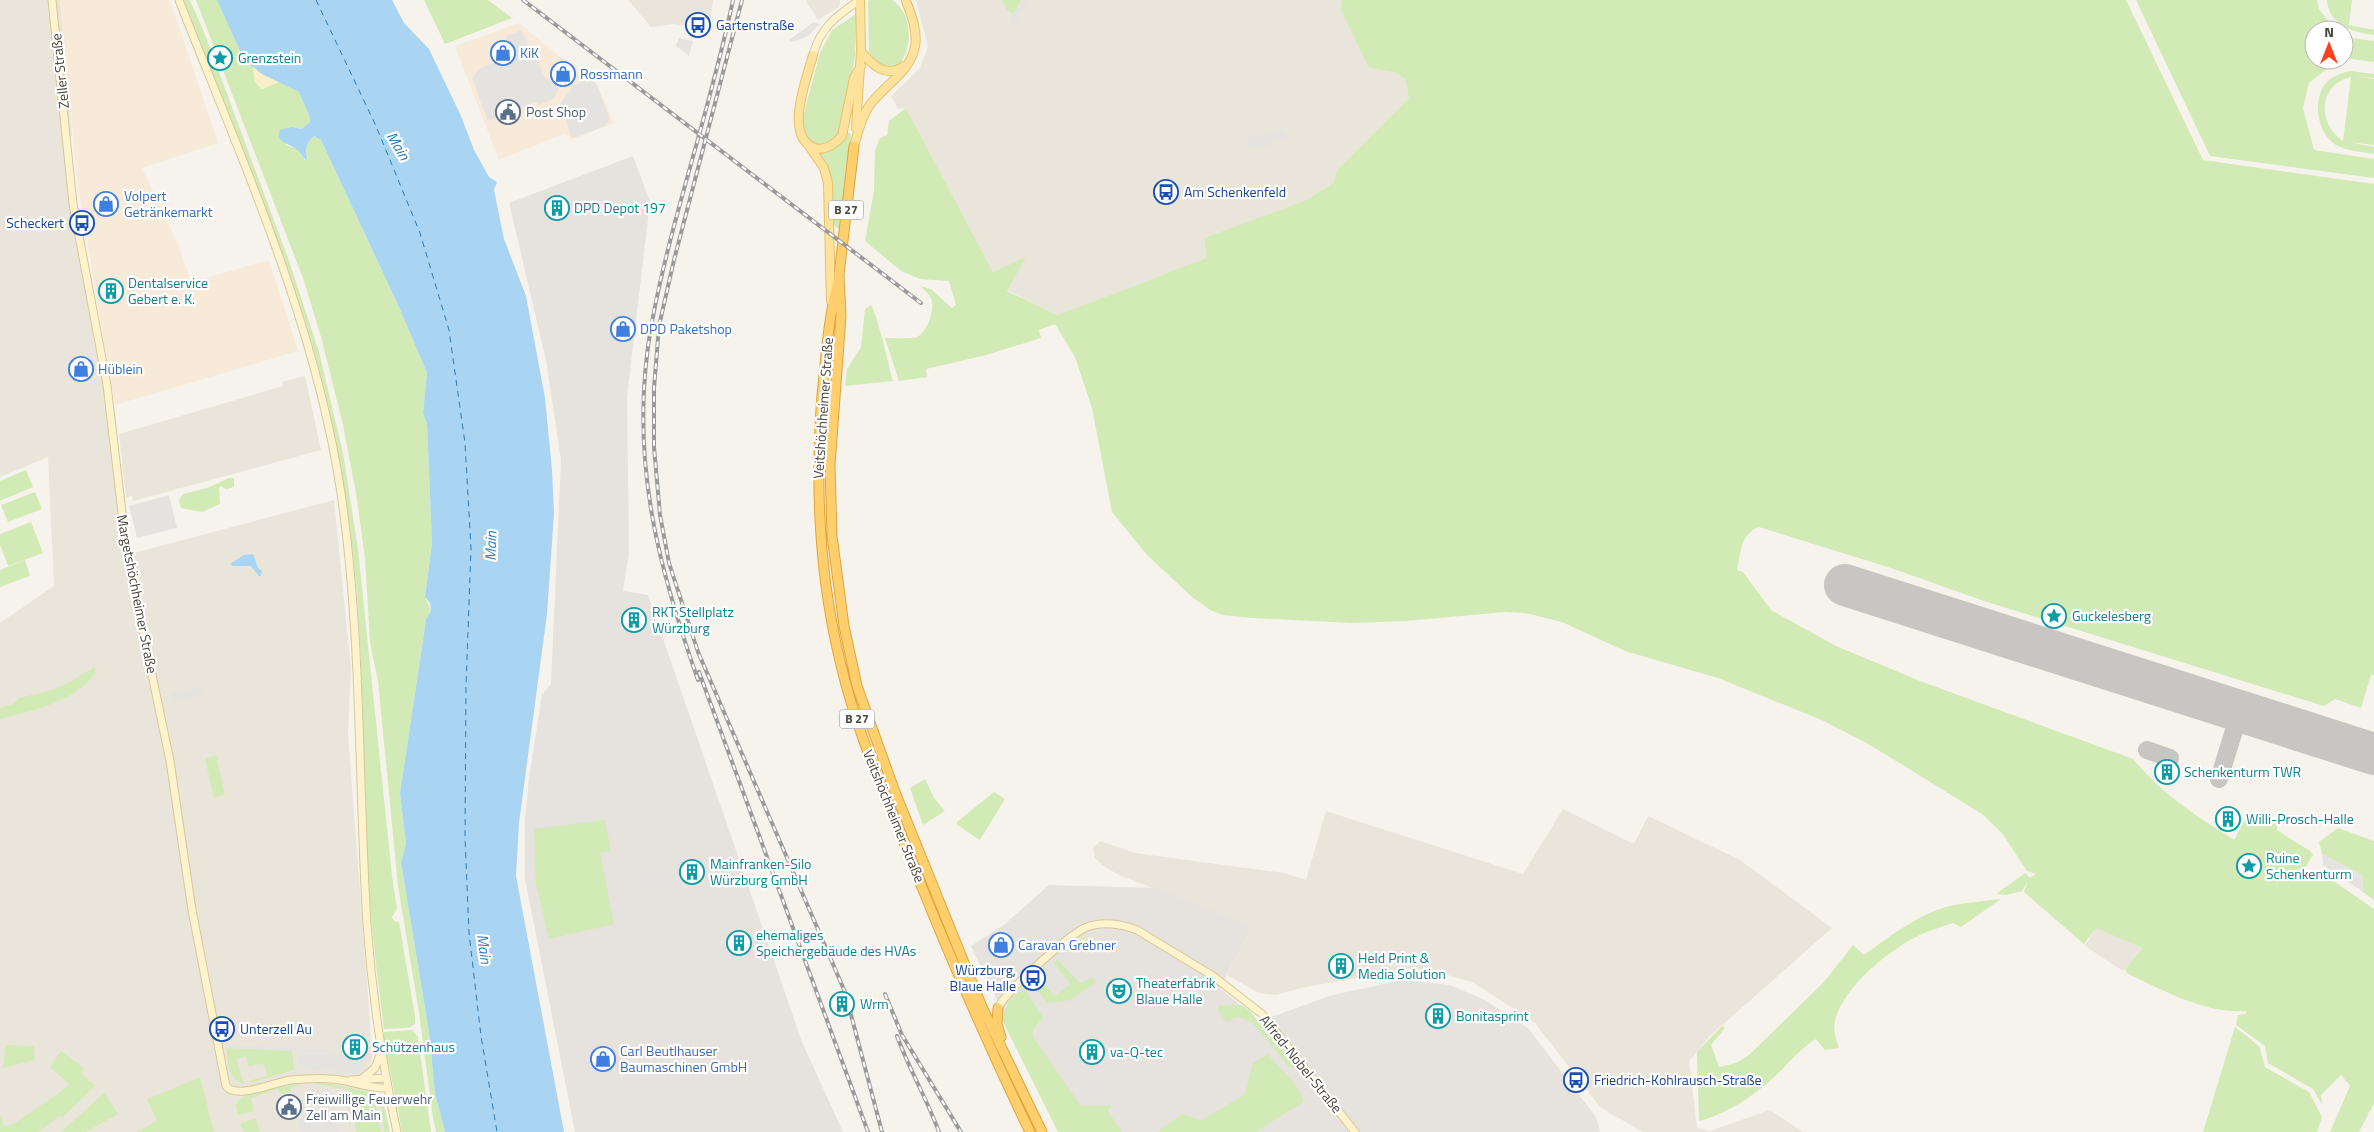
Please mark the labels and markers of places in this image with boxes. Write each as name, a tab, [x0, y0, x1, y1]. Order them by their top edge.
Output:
bus stop icon: Gartenstraße	[685, 12, 711, 38]
place label: Gartenstraße	[716, 14, 794, 35]
shop icon: KiK	[490, 40, 516, 66]
place label: KiK	[520, 42, 539, 63]
place icon: Grenzstein	[207, 45, 233, 71]
place label: Grenzstein	[238, 47, 301, 68]
shop icon: Rossmann	[550, 61, 576, 87]
place label: Rossmann	[580, 63, 643, 84]
public building icon: Post Shop	[495, 99, 521, 125]
place label: Post Shop	[526, 101, 586, 122]
bus stop icon: Am Schenkenfeld	[1153, 179, 1179, 205]
place label: Am Schenkenfeld	[1184, 181, 1286, 202]
place label: Volpert Getränkemarkt	[124, 185, 213, 222]
shop icon: Volpert Getränkemarkt	[93, 191, 119, 217]
building icon: DPD Depot 197	[544, 195, 570, 221]
place label: DPD Depot 197	[574, 197, 666, 218]
bus stop icon: Scheckert	[69, 210, 95, 236]
place label: Scheckert	[6, 212, 64, 233]
place label: Dentalservice Gebert e. K.	[128, 272, 208, 309]
building icon: Dentalservice Gebert e. K.	[98, 278, 124, 304]
shop icon: DPD Paketshop	[610, 316, 636, 342]
place label: DPD Paketshop	[640, 318, 732, 339]
shop icon: Hüblein	[68, 356, 94, 382]
place label: Hüblein	[98, 358, 143, 379]
place label: RKT Stellplatz Würzburg	[652, 601, 734, 638]
place icon: Guckelesberg	[2041, 603, 2067, 629]
place label: Guckelesberg	[2072, 605, 2151, 626]
building icon: RKT Stellplatz Würzburg	[621, 607, 647, 633]
building icon: Schenkenturm TWR	[2154, 759, 2180, 785]
place label: Schenkenturm TWR	[2184, 761, 2301, 782]
building icon: Willi-Prosch-Halle	[2215, 806, 2241, 832]
place label: Willi-Prosch-Halle	[2246, 808, 2354, 829]
place label: Ruine Schenkenturm	[2266, 847, 2352, 884]
place label: Mainfranken-Silo Würzburg GmbH	[710, 853, 812, 890]
place icon: Ruine Schenkenturm	[2236, 853, 2262, 879]
building icon: Mainfranken-Silo Würzburg GmbH	[679, 859, 705, 885]
place label: ehemaliges Speichergebäude des HVAs	[756, 924, 916, 961]
building icon: ehemaliges Speichergebäude des HVAs	[726, 930, 752, 956]
shop icon: Caravan Grebner	[988, 932, 1014, 958]
place label: Caravan Grebner	[1018, 934, 1116, 955]
place label: Held Print & Media Solution	[1358, 947, 1446, 984]
building icon: Held Print & Media Solution	[1328, 953, 1354, 979]
place label: Würzburg, Blaue Halle	[950, 959, 1016, 996]
bus stop icon: Würzburg, Blaue Halle	[1020, 965, 1046, 991]
place label: Theaterfabrik Blaue Halle	[1136, 972, 1216, 1009]
theatre icon: Theaterfabrik Blaue Halle	[1106, 978, 1132, 1004]
building icon: Wrm	[829, 991, 855, 1017]
place label: Wrm	[860, 993, 889, 1014]
building icon: Bonitasprint	[1425, 1003, 1451, 1029]
place label: Bonitasprint	[1456, 1005, 1529, 1026]
bus stop icon: Unterzell Au	[209, 1016, 235, 1042]
place label: Unterzell Au	[240, 1018, 312, 1039]
building icon: Schützenhaus	[342, 1034, 368, 1060]
place label: Schützenhaus	[372, 1036, 455, 1057]
building icon: va-Q-tec	[1079, 1039, 1105, 1065]
place label: Carl Beutlhauser Baumaschinen GmbH	[620, 1040, 747, 1077]
place label: va-Q-tec	[1110, 1041, 1163, 1062]
shop icon: Carl Beutlhauser Baumaschinen GmbH	[590, 1046, 616, 1072]
bus stop icon: Friedrich-Kohlrausch-Straße	[1563, 1067, 1589, 1093]
place label: Friedrich-Kohlrausch-Straße	[1594, 1069, 1762, 1090]
place label: Freiwillige Feuerwehr Zell am Main	[306, 1088, 432, 1125]
public building icon: Freiwillige Feuerwehr Zell am Main	[276, 1094, 302, 1120]

